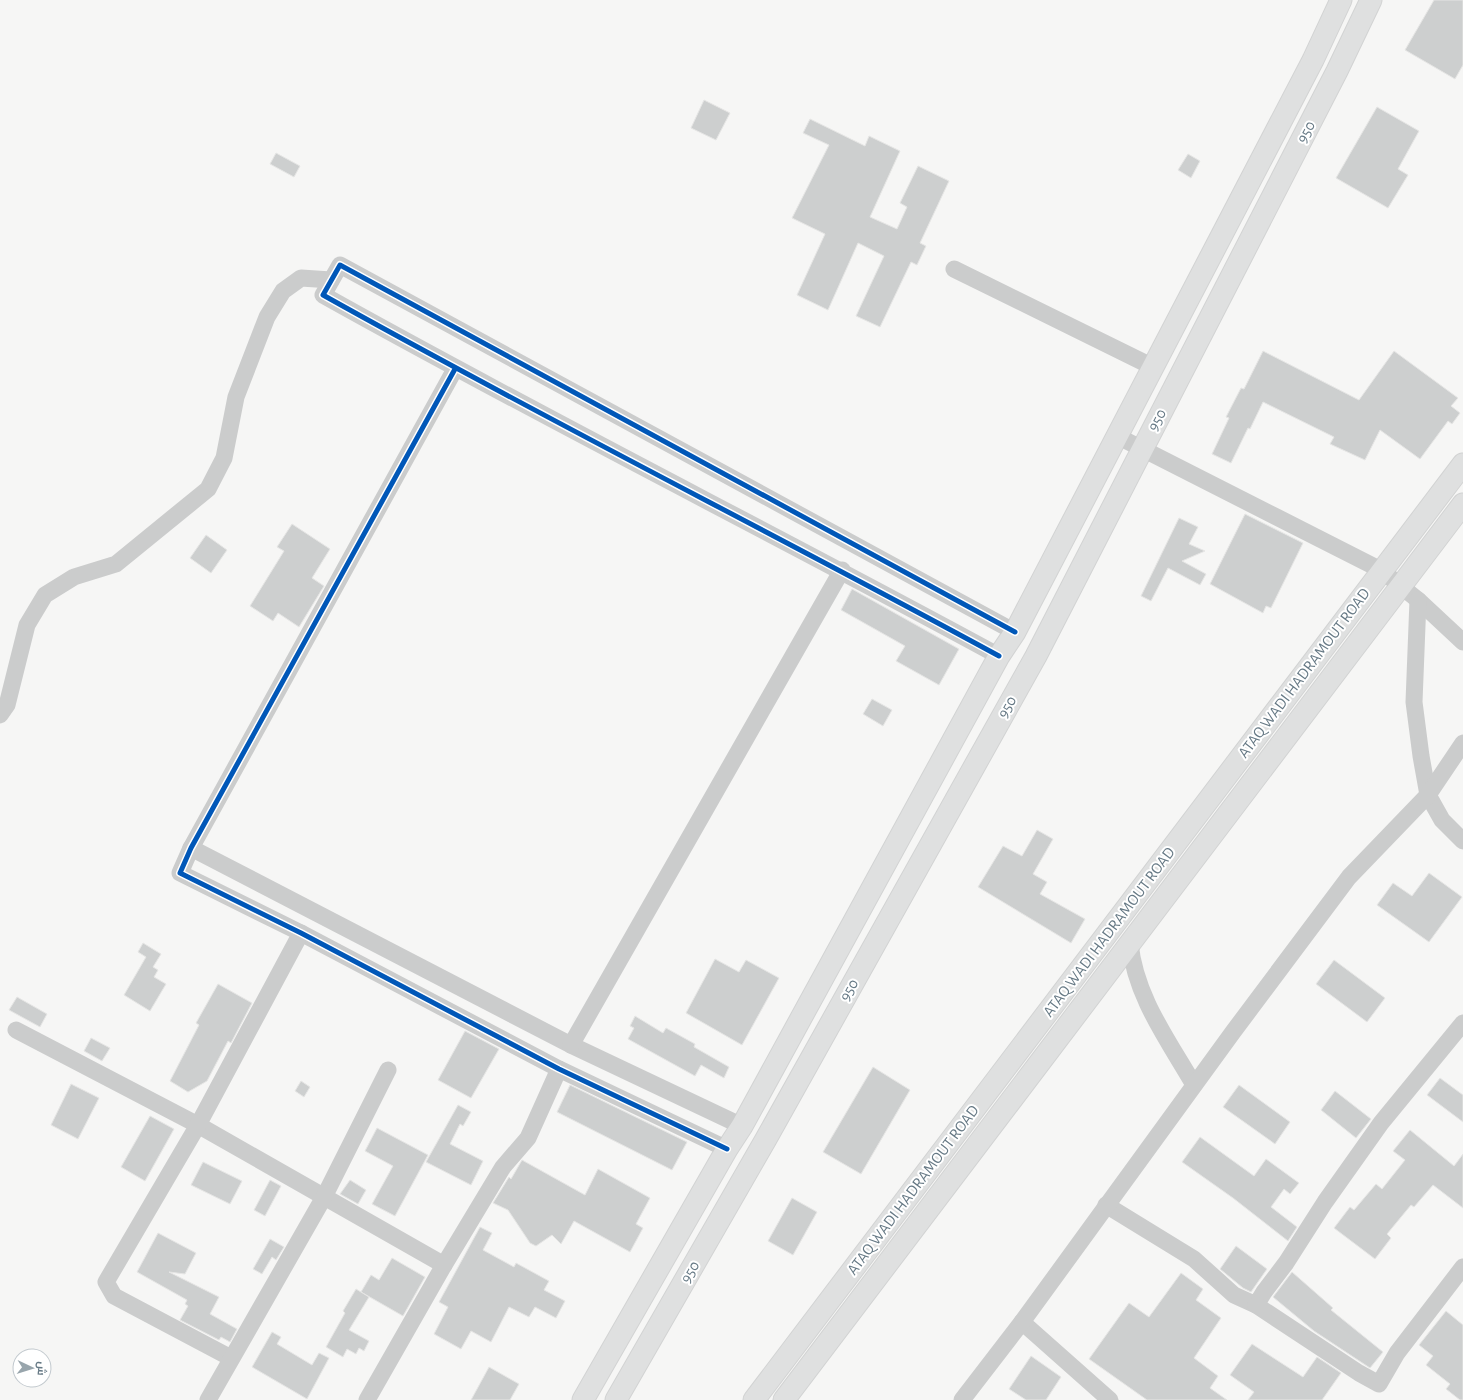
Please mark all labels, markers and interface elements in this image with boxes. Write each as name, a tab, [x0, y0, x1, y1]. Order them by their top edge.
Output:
street label: 950	[1294, 118, 1318, 146]
street label: 950	[1145, 406, 1169, 434]
street label: ATAQ WADI HADRAMOUT ROAD	[1235, 585, 1374, 761]
street label: 950	[995, 693, 1019, 721]
street label: ATAQ WADI HADRAMOUT ROAD	[1040, 844, 1179, 1020]
street label: 950	[837, 976, 861, 1004]
street label: ATAQ WADI HADRAMOUT ROAD	[844, 1102, 983, 1278]
street label: 950	[677, 1258, 703, 1286]
north arrow	[12, 1348, 52, 1388]
text: ش	[35, 1361, 47, 1376]

